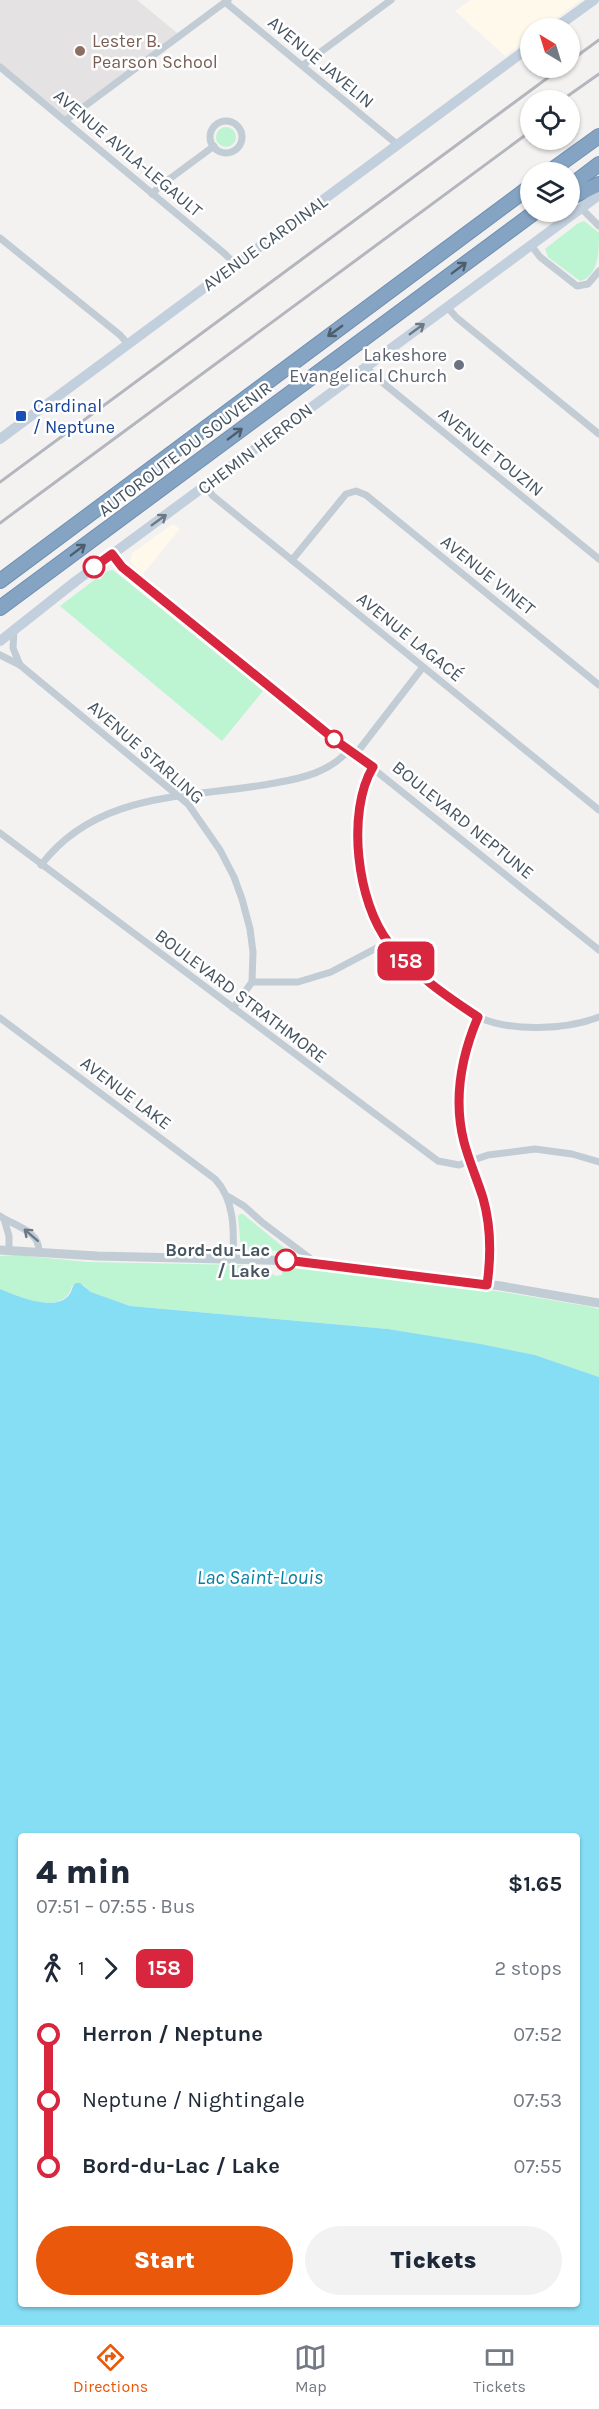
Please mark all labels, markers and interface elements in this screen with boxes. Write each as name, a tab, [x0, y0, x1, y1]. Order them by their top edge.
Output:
street label: AVENUE JAVELIN	[264, 11, 378, 113]
north arrow	[520, 18, 580, 78]
map controls	[520, 18, 580, 222]
place label: Lester B. Pearson School	[92, 30, 218, 73]
marker: Lester B. Pearson School	[73, 44, 87, 58]
street label: AVENUE AVILA-LEGAULT	[49, 84, 207, 222]
button: locate	[520, 90, 580, 150]
button: layers	[520, 162, 580, 222]
street label: AVENUE CARDINAL	[198, 190, 332, 296]
one-way arrow	[450, 262, 466, 274]
one-way arrow	[409, 323, 425, 335]
one-way arrow	[327, 325, 343, 337]
place label: Lakeshore Evangelical Church	[289, 344, 447, 387]
marker: Lakeshore Evangelical Church	[452, 358, 466, 372]
street label: AUTOROUTE DU SOUVENIR	[94, 377, 276, 521]
place label: Cardinal / Neptune	[33, 395, 115, 438]
street label: CHEMIN HERRON	[193, 399, 317, 499]
street label: AVENUE TOUZIN	[434, 403, 548, 501]
marker: Cardinal / Neptune	[14, 409, 28, 423]
one-way arrow	[226, 428, 242, 440]
one-way arrow	[151, 514, 167, 527]
street label: AVENUE VINET	[436, 530, 540, 620]
one-way arrow	[69, 544, 85, 556]
unlabelled marker	[83, 556, 105, 578]
street label: AVENUE LAGACÉ	[352, 587, 468, 687]
street label: AVENUE STARLING	[84, 696, 208, 808]
unlabelled marker	[325, 730, 343, 748]
street label: BOULEVARD NEPTUNE	[388, 756, 538, 884]
street label: BOULEVARD STRATHMORE	[151, 924, 331, 1068]
line badge: 158	[372, 942, 440, 980]
text: 158	[389, 949, 423, 973]
street label: AVENUE LAKE	[76, 1052, 176, 1134]
one-way arrow	[23, 1229, 39, 1243]
place label: Bord-du-Lac / Lake	[165, 1239, 270, 1282]
marker: Bord-du-Lac / Lake	[275, 1249, 297, 1271]
water label: Lac Saint-Louis	[197, 1566, 323, 1589]
text: 4 min	[36, 1853, 131, 1891]
text: $1.65	[508, 1871, 562, 1897]
text: 07:51 – 07:55 · Bus	[36, 1895, 195, 1918]
icon: walk	[36, 1952, 69, 1985]
icon: forward	[94, 1952, 127, 1985]
text: 158	[148, 1956, 181, 1980]
text: 1	[78, 1957, 85, 1980]
text: 2 stops	[495, 1957, 562, 1980]
text: Herron / Neptune	[82, 2021, 263, 2047]
text: 07:52	[513, 2023, 562, 2046]
text: Neptune / Nightingale	[82, 2087, 305, 2113]
text: 07:53	[513, 2089, 562, 2112]
text: Bord-du-Lac / Lake	[82, 2153, 280, 2179]
text: 07:55	[514, 2155, 562, 2178]
button: Start	[36, 2226, 293, 2295]
button: Tickets	[305, 2226, 562, 2295]
tab: Directions	[73, 2341, 148, 2396]
tab: Map	[294, 2341, 327, 2396]
tab: Tickets	[473, 2341, 526, 2396]

